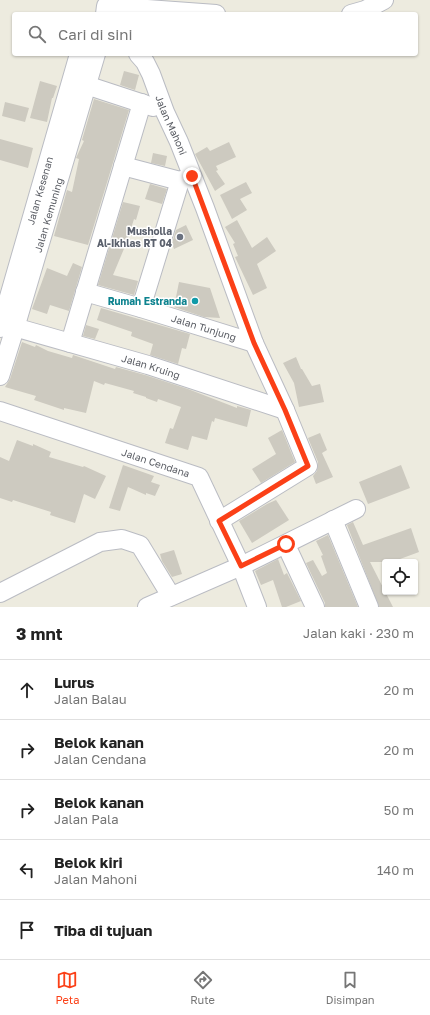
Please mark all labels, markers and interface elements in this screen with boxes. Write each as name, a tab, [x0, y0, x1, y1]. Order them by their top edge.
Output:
search box	[12, 12, 418, 56]
icon: search	[26, 23, 48, 45]
text: Cari di sini	[58, 25, 133, 43]
street label: Jalan Mahoni	[153, 93, 189, 157]
street label: Jalan Kesenan	[24, 155, 55, 226]
route end	[183, 167, 201, 185]
street label: Jalan Kemuning	[32, 176, 65, 254]
place label: Musholla Al-Ikhlas RT 04	[97, 225, 172, 249]
marker: Musholla Al-Ikhlas RT 04	[175, 232, 185, 242]
place label: Rumah Estranda	[108, 295, 187, 307]
marker: Rumah Estranda	[190, 296, 200, 306]
street label: Jalan Tunjung	[170, 312, 238, 343]
street label: Jalan Kruing	[120, 352, 182, 381]
street label: Jalan Cendana	[120, 446, 191, 480]
route start	[277, 535, 295, 553]
map controls	[382, 559, 418, 595]
button: locate	[382, 559, 418, 595]
text: 3 mnt	[16, 623, 63, 644]
text: Jalan kaki · 230 m	[303, 625, 414, 641]
text: Lurus	[54, 673, 95, 691]
icon: ahead	[16, 679, 38, 701]
text: 20 m	[384, 682, 414, 698]
text: Jalan Balau	[54, 691, 127, 707]
text: Belok kanan	[54, 733, 144, 751]
icon: right	[16, 739, 38, 761]
text: 20 m	[384, 742, 414, 758]
text: Jalan Cendana	[54, 751, 146, 767]
text: Belok kanan	[54, 793, 144, 811]
icon: right	[16, 799, 38, 821]
text: 50 m	[384, 802, 414, 818]
text: Jalan Pala	[54, 811, 119, 827]
text: Belok kiri	[54, 853, 123, 871]
icon: left	[16, 859, 38, 881]
text: 140 m	[377, 862, 414, 878]
text: Jalan Mahoni	[54, 871, 137, 887]
icon: arrive	[16, 919, 38, 941]
text: Tiba di tujuan	[54, 921, 152, 939]
tab: Peta	[55, 969, 79, 1006]
tab: Rute	[190, 969, 215, 1006]
tab: Disimpan	[326, 969, 375, 1006]

